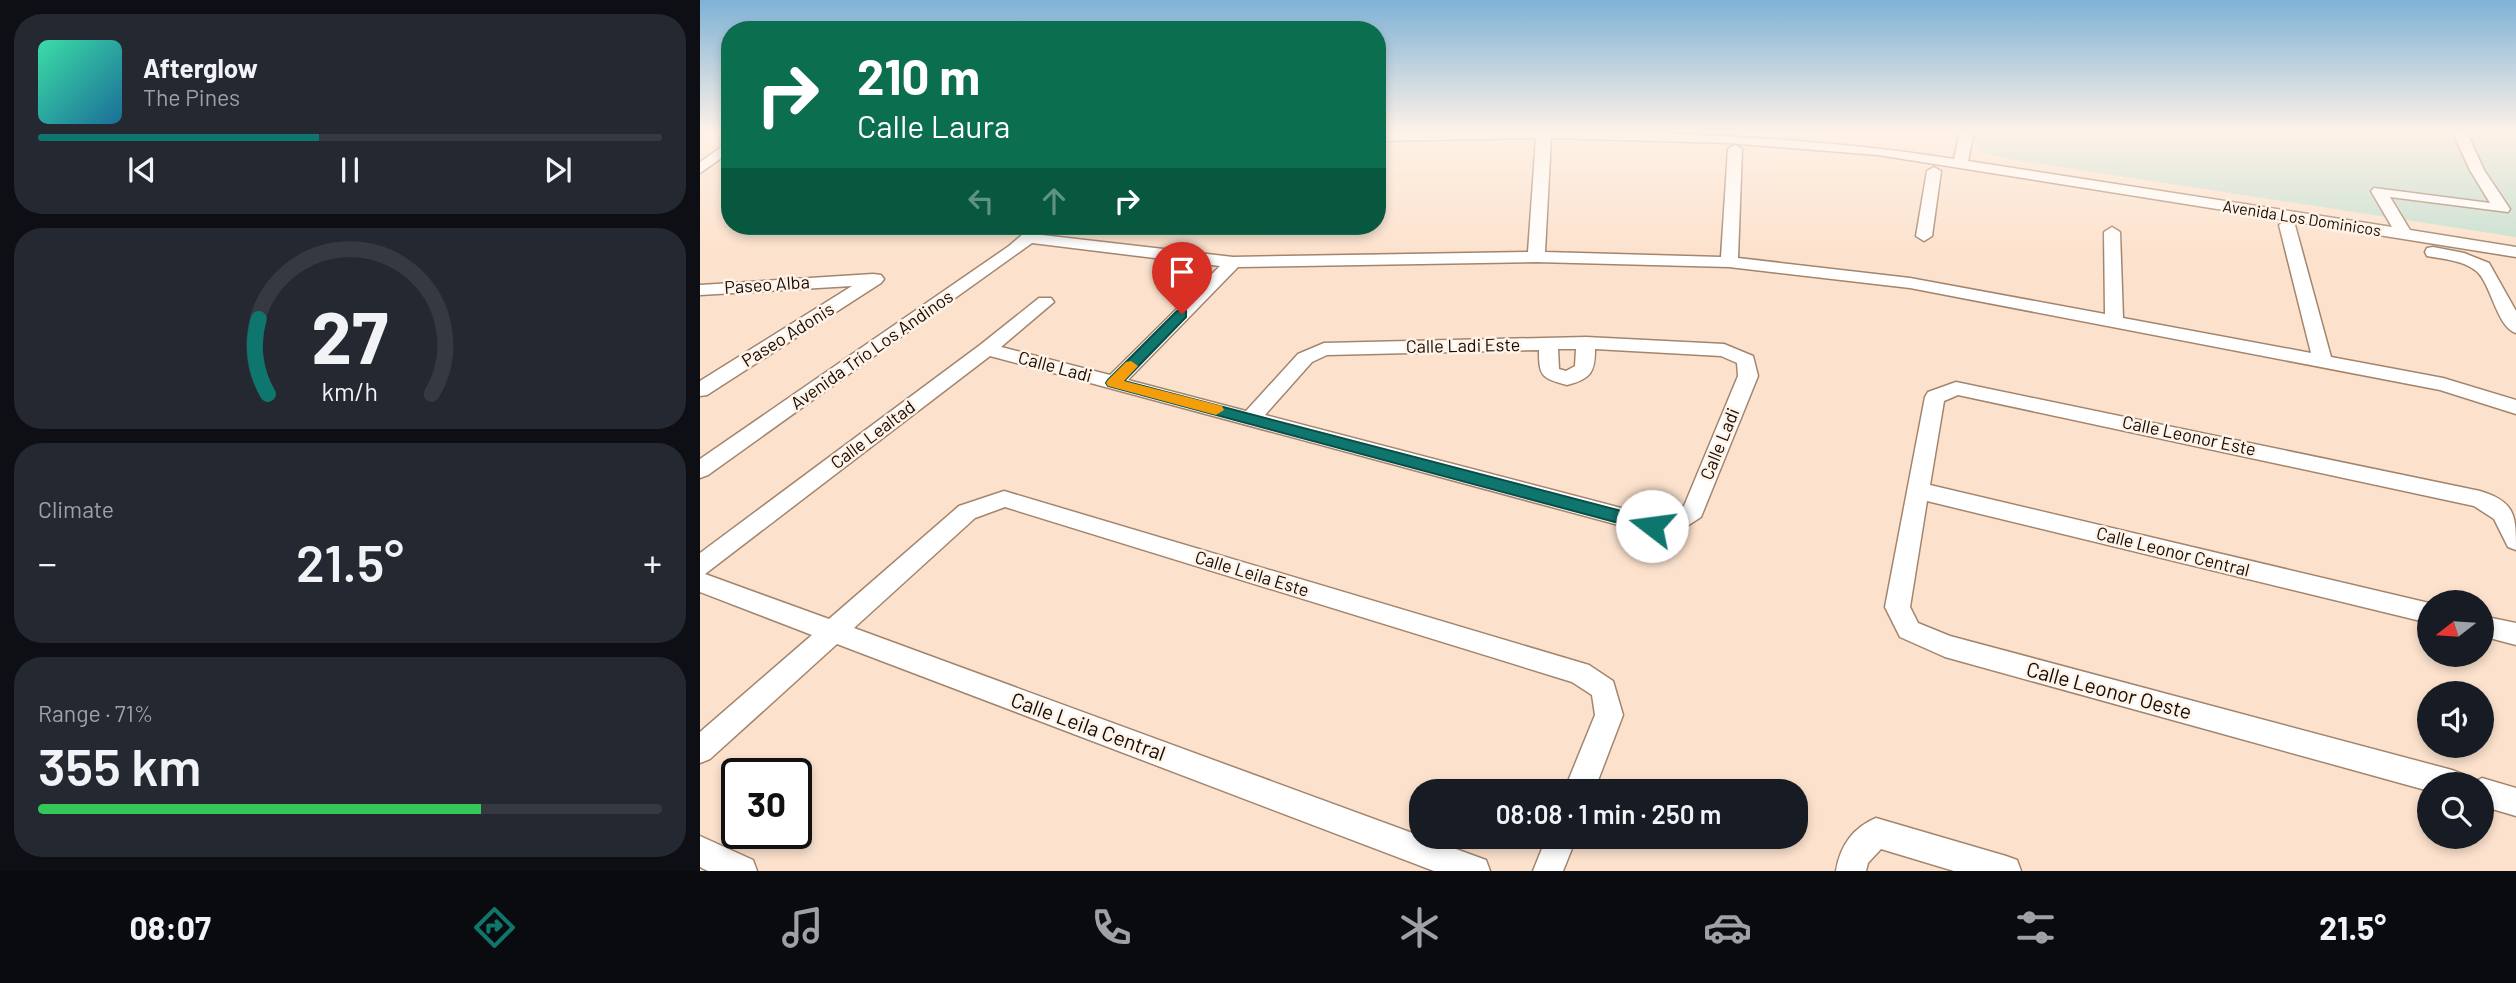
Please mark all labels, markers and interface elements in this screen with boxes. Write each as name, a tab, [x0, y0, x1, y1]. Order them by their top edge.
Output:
text: 210 m	[857, 46, 980, 105]
icon: right	[742, 49, 833, 140]
text: Afterglow	[143, 52, 258, 83]
text: The Pines	[143, 83, 240, 111]
text: Calle Laura	[857, 106, 1010, 144]
icon: previous	[123, 151, 161, 189]
icon: pause	[331, 151, 369, 189]
icon: next	[539, 151, 577, 189]
icon: left	[962, 182, 1000, 220]
icon: ahead	[1035, 182, 1073, 220]
icon: right	[1108, 182, 1146, 220]
street label: Avenida Los Dominicos	[2222, 196, 2383, 239]
pin	[1152, 242, 1212, 314]
icon: arrive	[1163, 253, 1201, 291]
street label: Paseo Alba	[723, 270, 810, 298]
street label: Avenida Trío Los Andinos	[786, 285, 957, 414]
text: 27	[312, 292, 388, 380]
street label: Paseo Adonis	[737, 297, 838, 371]
street label: Calle Ladi Este	[1406, 333, 1520, 357]
street label: Calle Ladi	[1016, 346, 1094, 386]
text: km/h	[322, 376, 378, 406]
street label: Calle Lealtad	[826, 395, 919, 473]
street label: Calle Ladi	[1695, 405, 1743, 483]
street label: Calle Leonor Este	[2120, 410, 2258, 460]
position arrow	[1615, 489, 1689, 563]
text: Climate	[38, 495, 114, 523]
street label: Calle Leonor Central	[2094, 521, 2252, 581]
text: 21.5°	[296, 530, 404, 592]
text: −	[38, 539, 57, 585]
text: +	[643, 539, 662, 585]
street label: Calle Leila Este	[1193, 545, 1312, 601]
north arrow	[2417, 590, 2494, 667]
map controls	[2417, 590, 2494, 849]
street label: Calle Leonor Oeste	[2024, 655, 2195, 724]
button: sound	[2417, 681, 2494, 758]
street label: Calle Leila Central	[1008, 686, 1169, 765]
text: Range · 71%	[38, 699, 153, 727]
text: 355 km	[38, 734, 201, 796]
speed limit sign: 30	[721, 758, 812, 849]
button: search	[2417, 772, 2494, 849]
text: 08:08 · 1 min · 250 m	[1496, 798, 1721, 829]
icon: directions	[470, 903, 519, 952]
icon: music	[778, 903, 827, 952]
icon: phone	[1087, 903, 1136, 952]
icon: climate	[1395, 903, 1444, 952]
icon: car	[1703, 903, 1752, 952]
icon: filters	[2011, 903, 2060, 952]
text: 08:07	[130, 908, 211, 946]
text: 21.5°	[2319, 908, 2386, 946]

